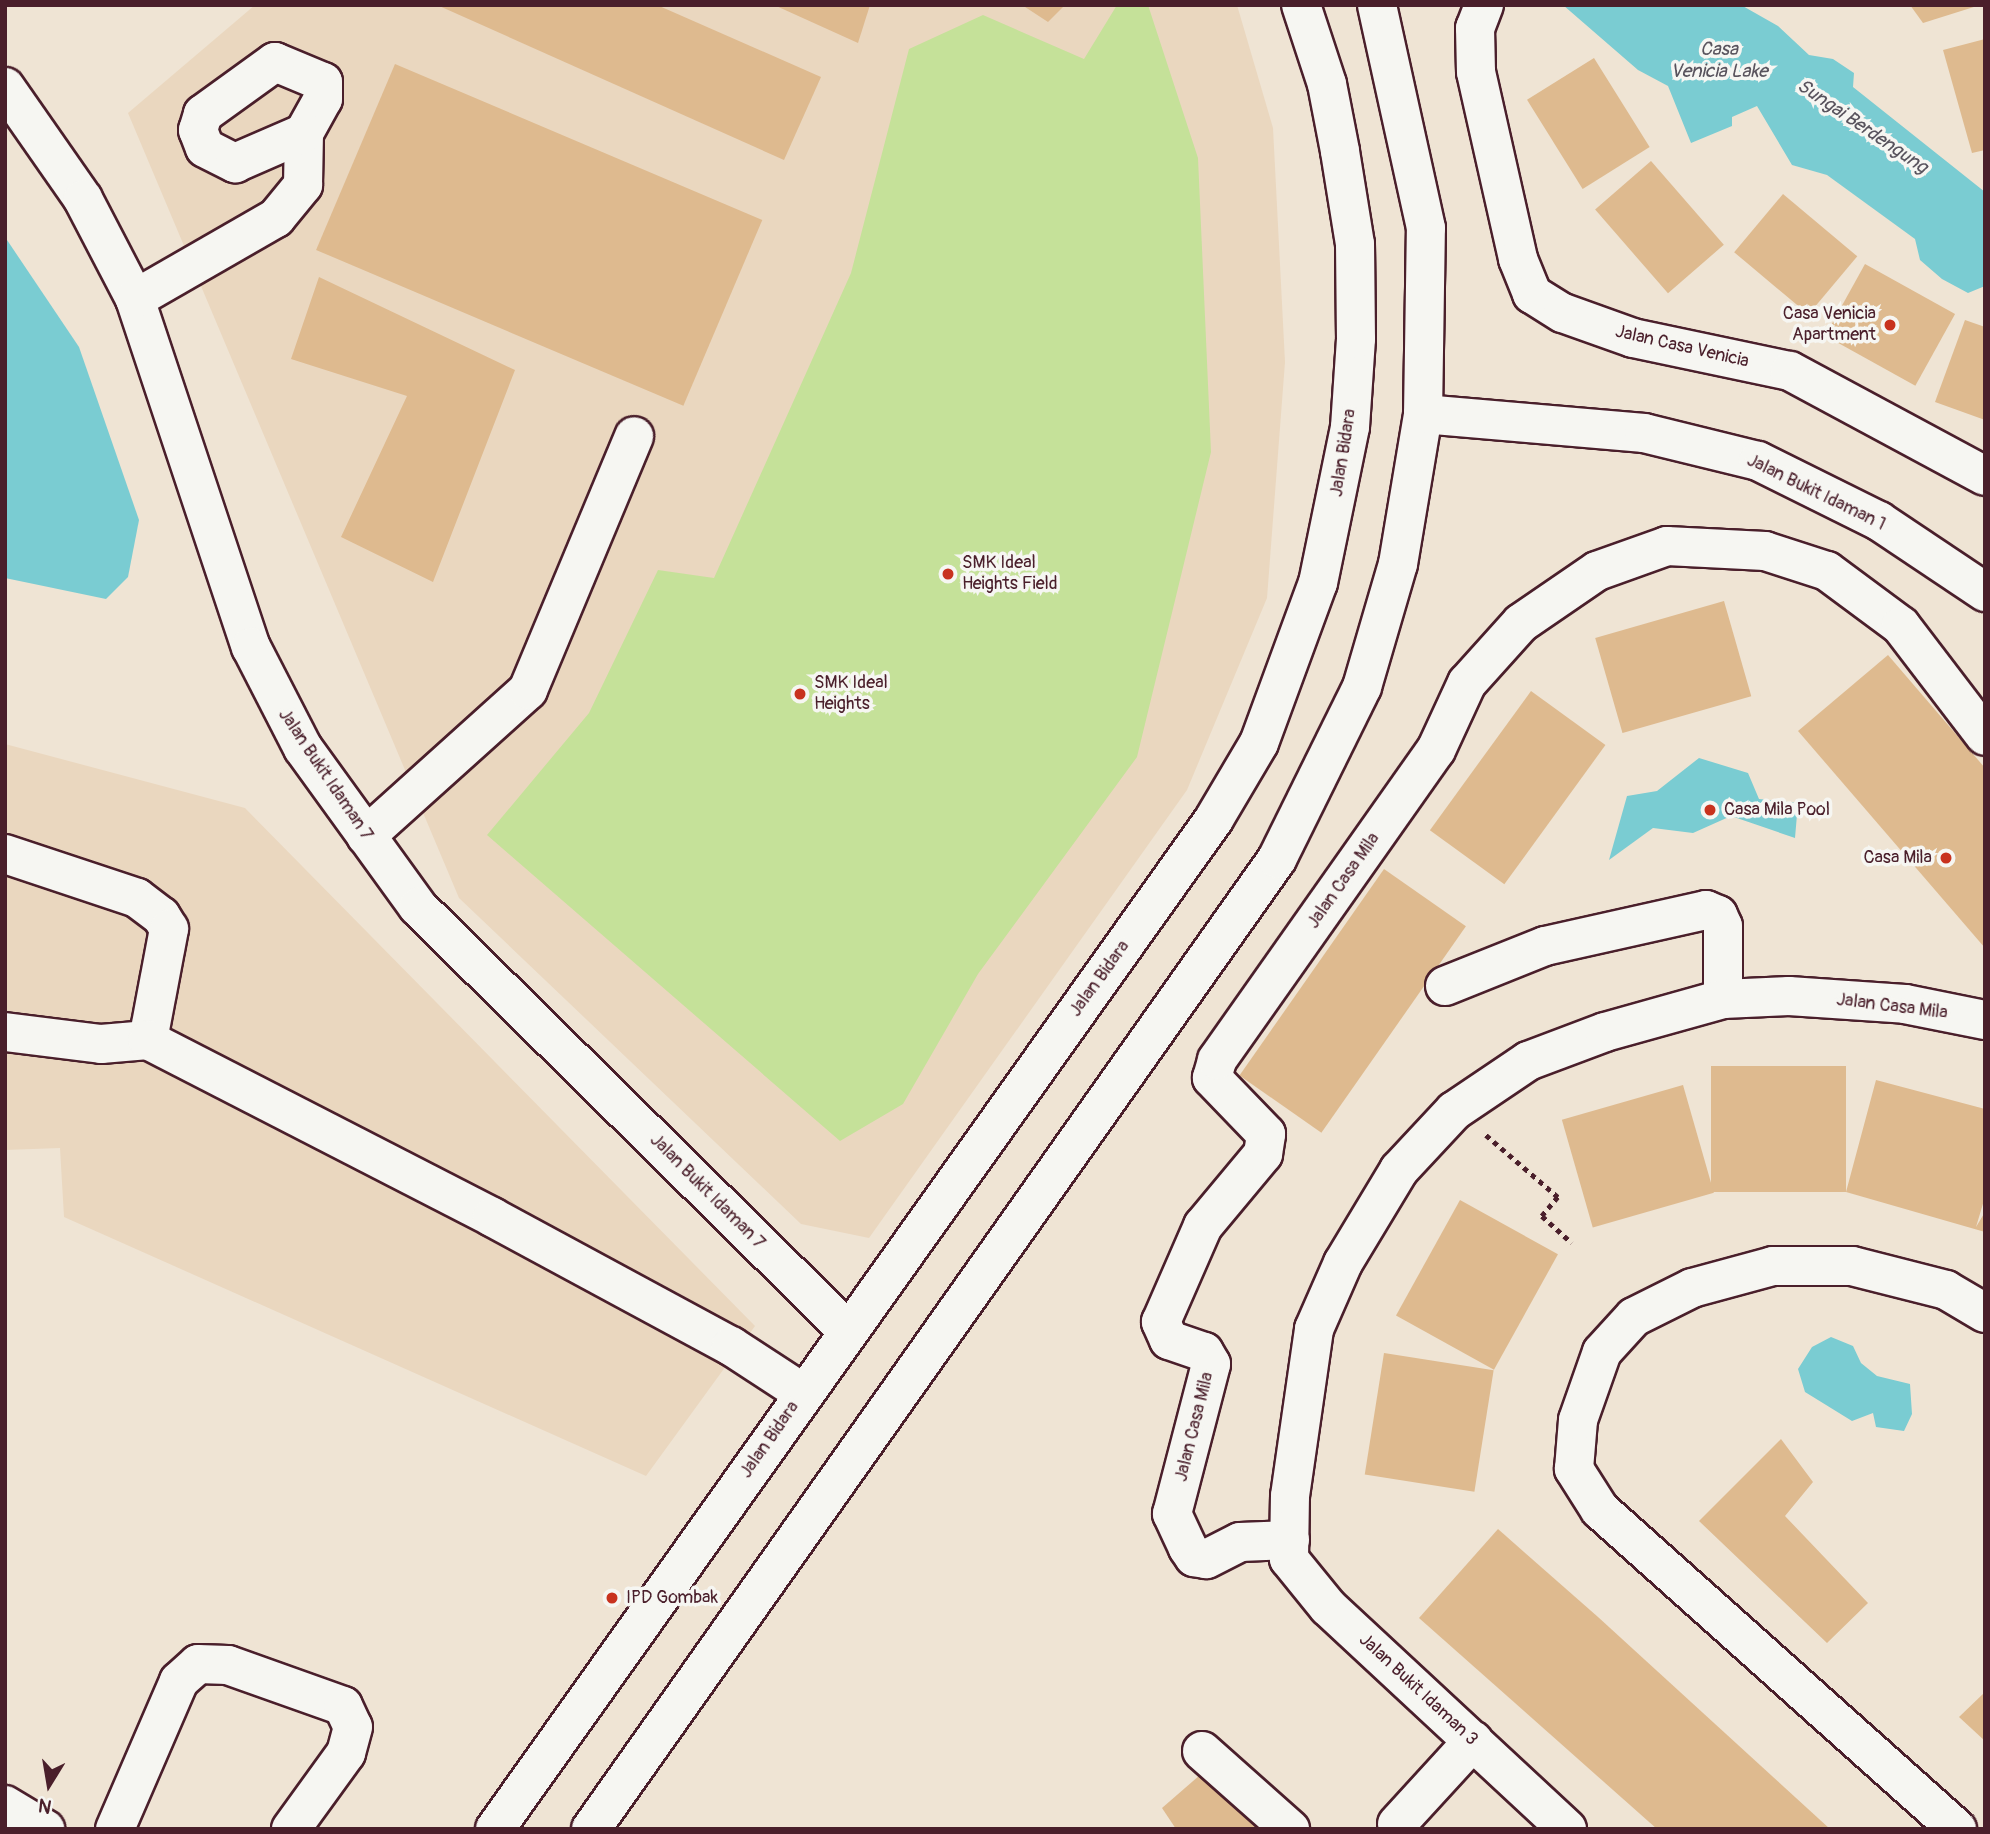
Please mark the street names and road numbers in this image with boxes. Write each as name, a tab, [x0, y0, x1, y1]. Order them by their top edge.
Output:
street label: Jalan Casa Venicia	[1613, 321, 1751, 373]
street label: Jalan Bidara	[1326, 408, 1362, 498]
street label: Jalan Bukit Idaman 1	[1743, 450, 1889, 536]
street label: Jalan Bukit Idaman 7	[273, 705, 377, 845]
street label: Jalan Casa Mila	[1303, 829, 1385, 933]
street label: Jalan Bidara	[1065, 937, 1135, 1021]
street label: Jalan Casa Mila	[1835, 989, 1949, 1025]
street label: Jalan Bukit Idaman 7	[645, 1130, 769, 1254]
street label: Jalan Casa Mila	[1171, 1370, 1219, 1484]
street label: Jalan Bidara	[736, 1398, 804, 1482]
street label: Jalan Bukit Idaman 3	[1354, 1629, 1482, 1751]

